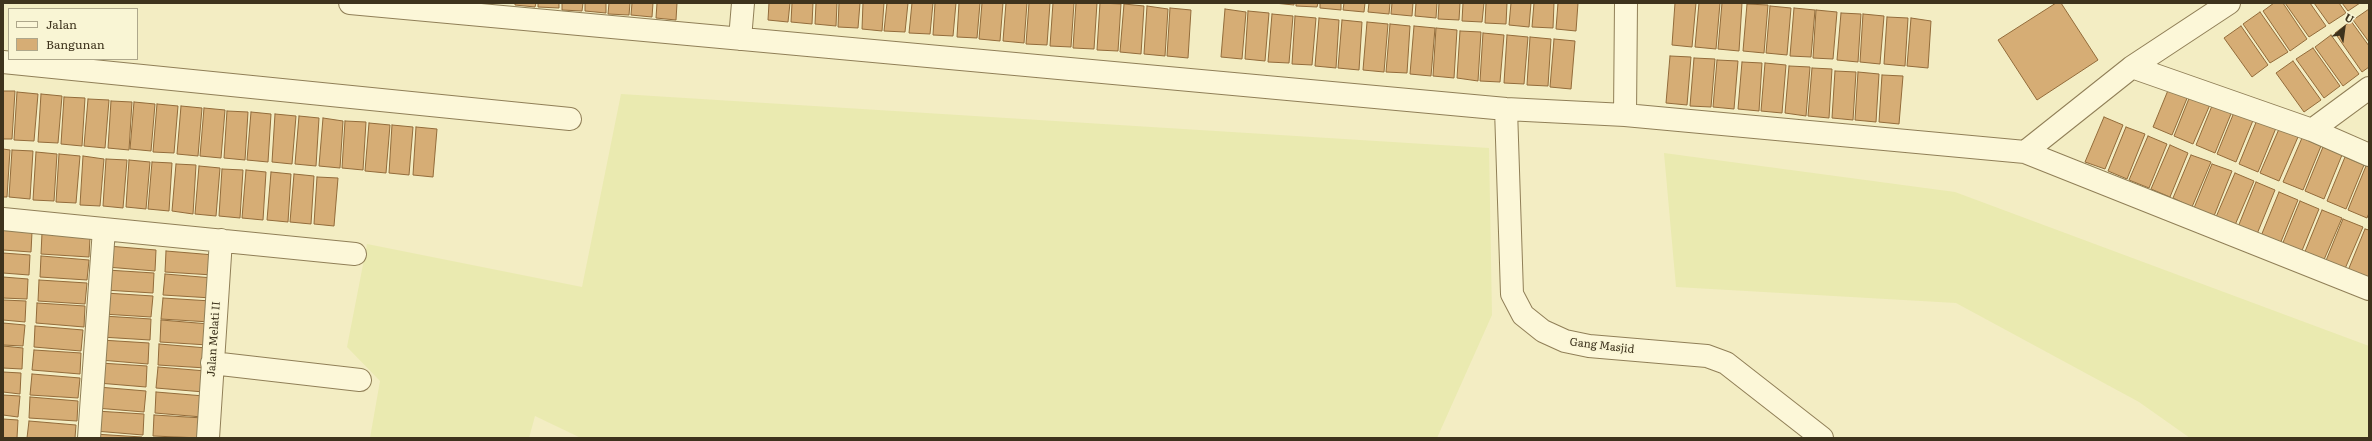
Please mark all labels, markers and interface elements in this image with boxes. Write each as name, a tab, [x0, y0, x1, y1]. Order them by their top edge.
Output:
legend	[8, 8, 138, 60]
north arrow	[2324, 8, 2364, 48]
text: U	[2342, 8, 2357, 27]
text: Jalan	[46, 15, 77, 33]
text: Bangunan	[46, 35, 105, 53]
street label: Jalan Melati II	[205, 301, 223, 377]
street label: Gang Masjid	[1569, 335, 1635, 357]

